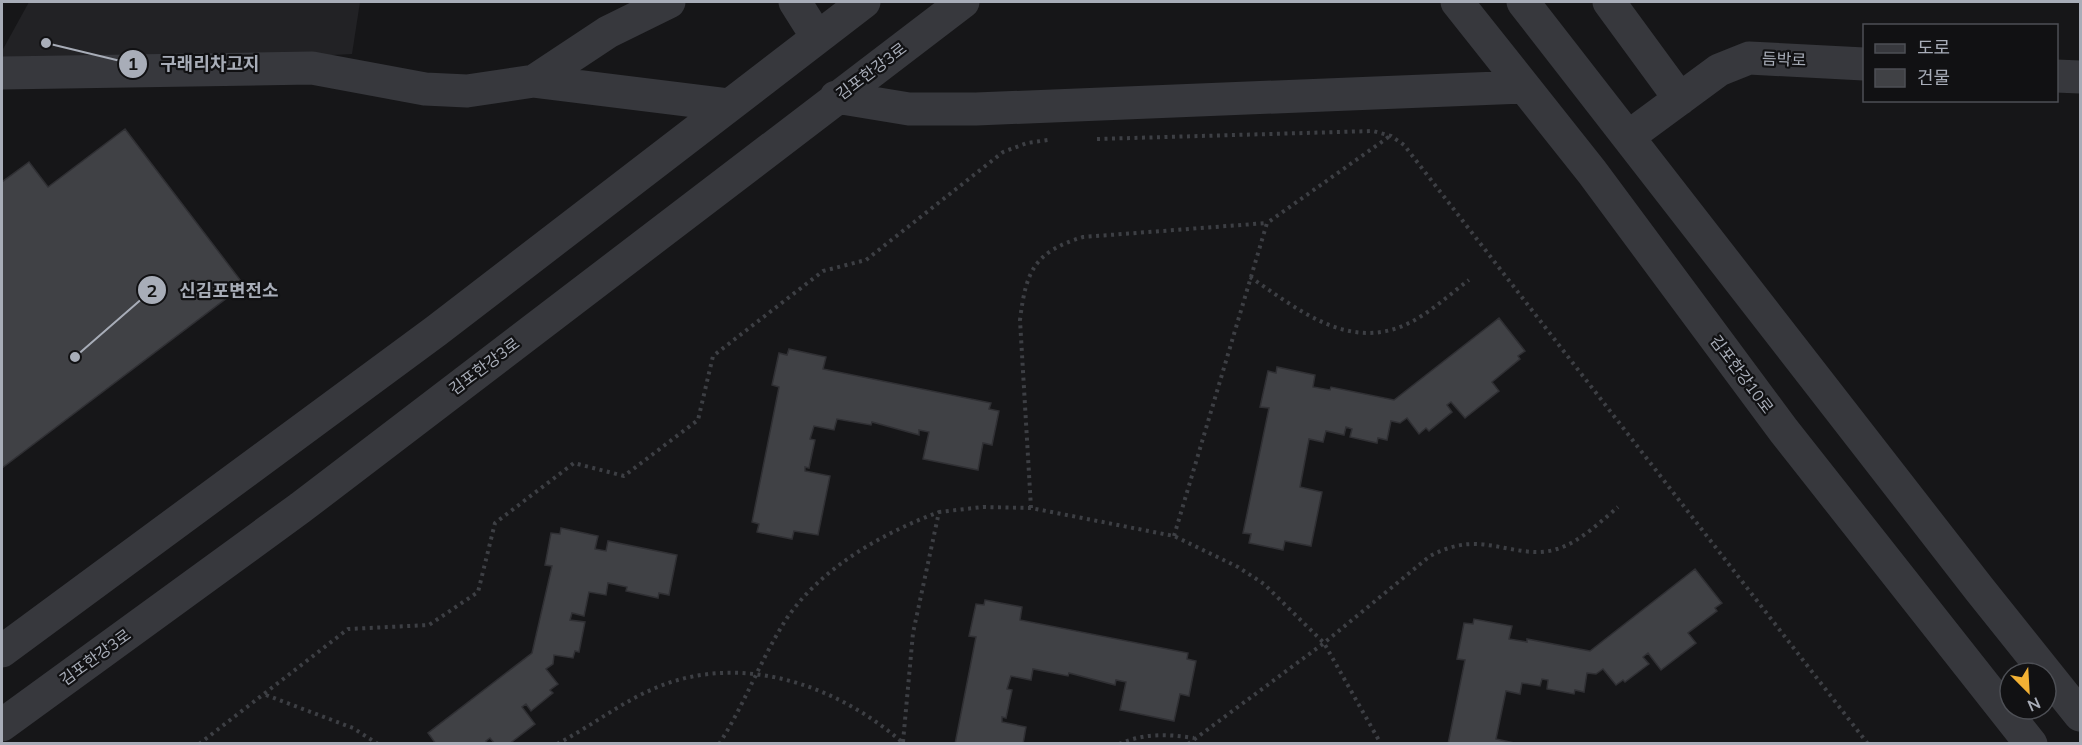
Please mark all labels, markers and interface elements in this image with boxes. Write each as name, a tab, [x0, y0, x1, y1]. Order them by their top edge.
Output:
legend	[1863, 24, 2058, 102]
text: 도로	[1917, 36, 1950, 59]
street label: 김포한강3로	[832, 38, 910, 104]
callout: 구래리차고지	[118, 46, 272, 82]
street label: 듬박로	[1762, 48, 1807, 70]
text: 1	[128, 52, 138, 75]
text: 구래리차고지	[160, 52, 260, 75]
text: 건물	[1917, 66, 1950, 89]
callout: 신김포변전소	[137, 272, 290, 308]
text: 2	[147, 279, 157, 302]
text: 신김포변전소	[179, 279, 279, 302]
street label: 김포한강10로	[1706, 331, 1778, 417]
street label: 김포한강3로	[445, 333, 523, 399]
street label: 김포한강3로	[55, 624, 135, 690]
north arrow	[1998, 661, 2058, 721]
text: N	[2025, 693, 2044, 716]

